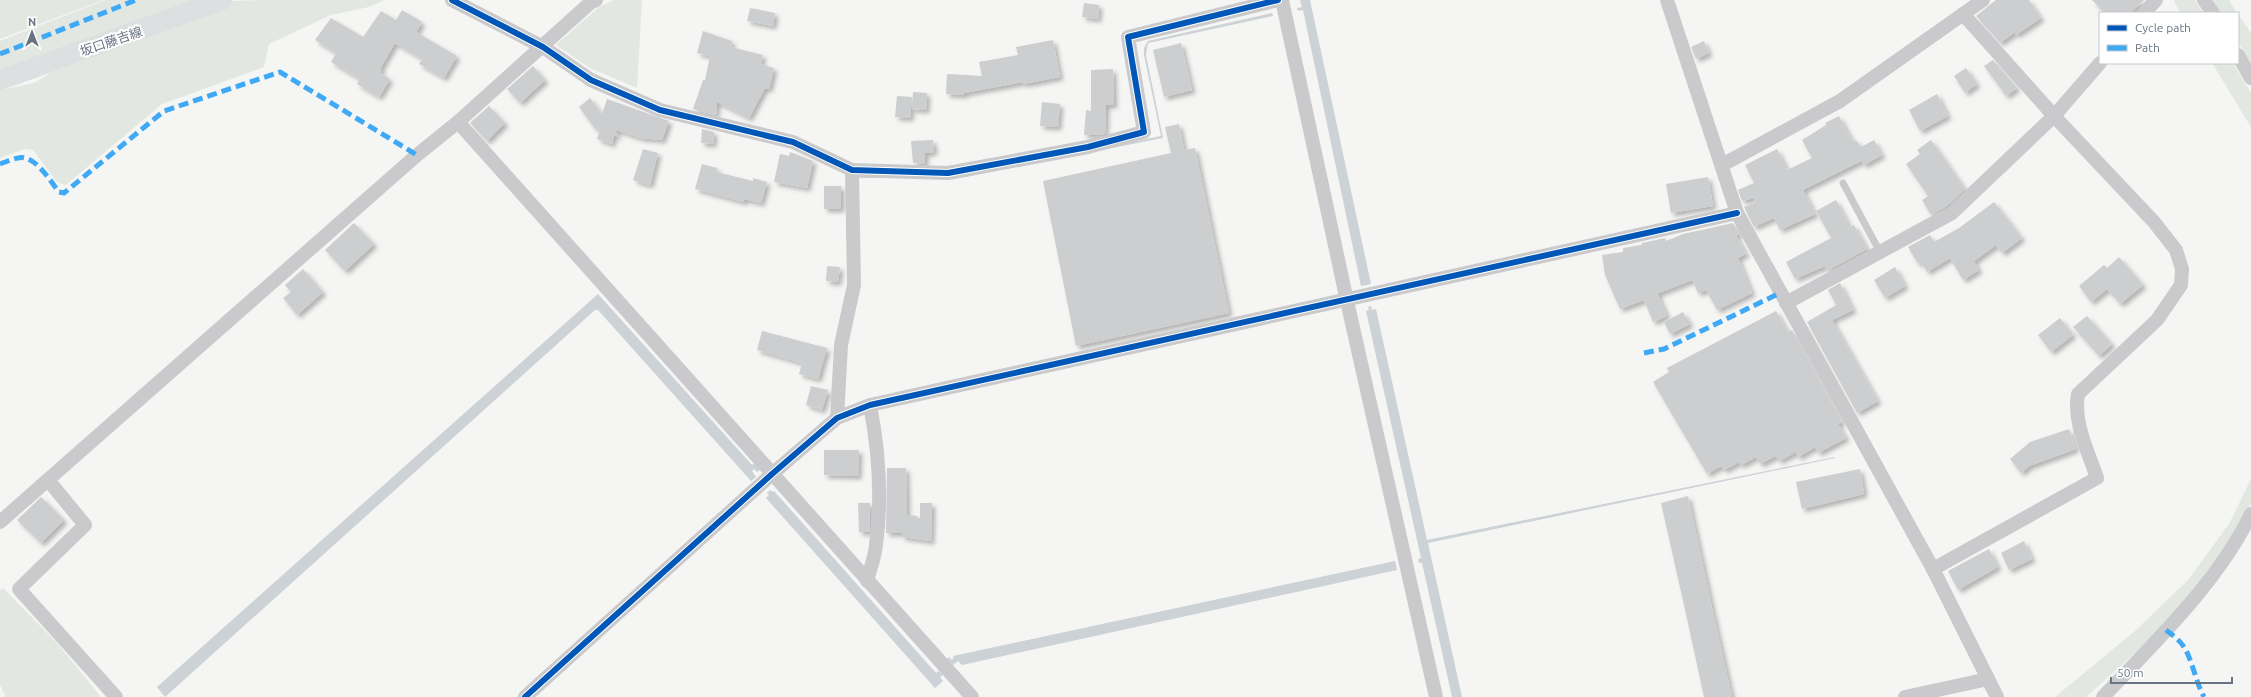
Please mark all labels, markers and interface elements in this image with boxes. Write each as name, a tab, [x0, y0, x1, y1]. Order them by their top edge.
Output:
north arrow	[12, 12, 52, 52]
legend	[2099, 12, 2239, 64]
text: N	[28, 16, 36, 28]
text: Cycle path	[2135, 21, 2191, 34]
street label: 坂口藤吉線	[78, 24, 144, 58]
text: Path	[2135, 41, 2160, 54]
scale bar	[2111, 659, 2232, 685]
text: 50 m	[2117, 666, 2144, 679]

